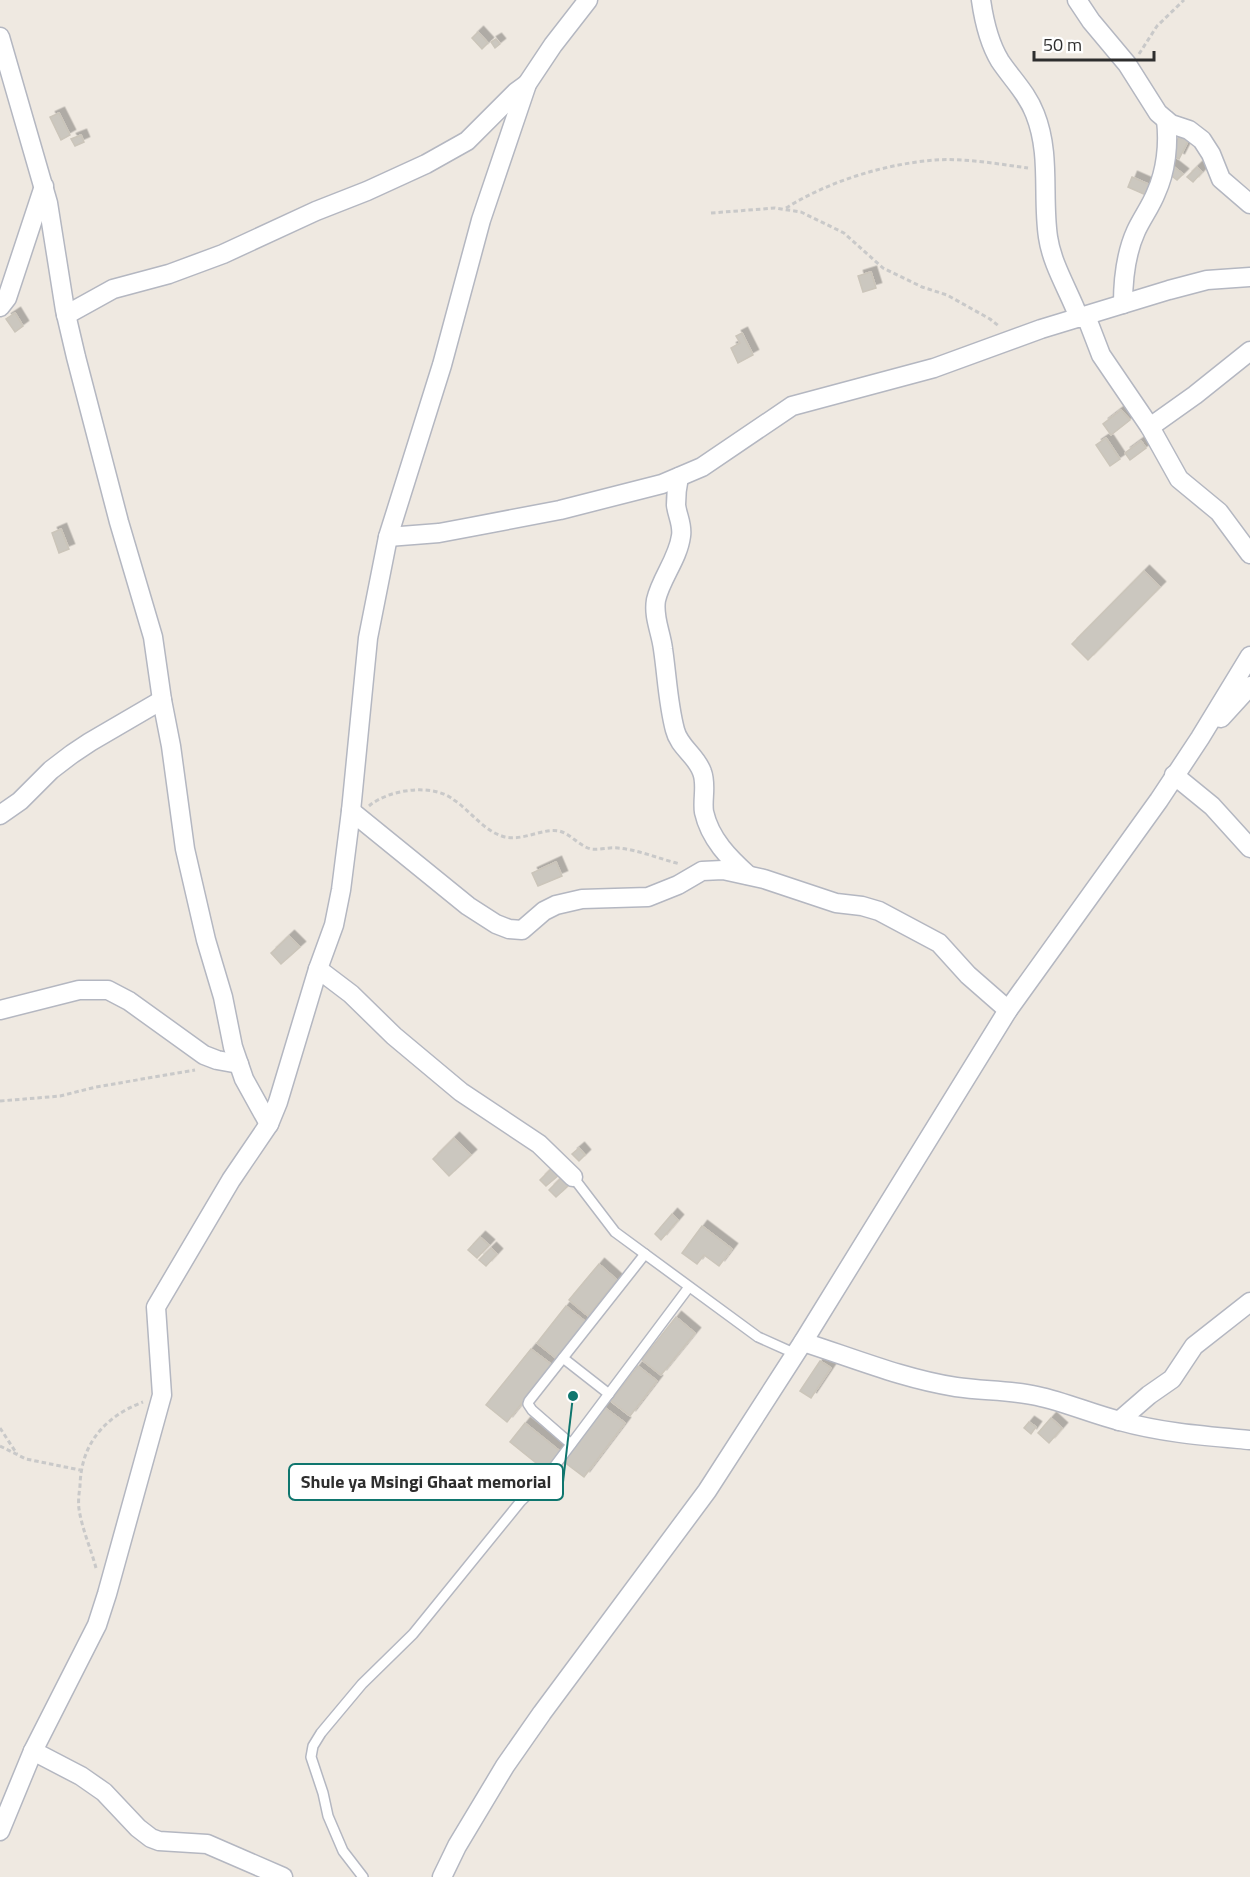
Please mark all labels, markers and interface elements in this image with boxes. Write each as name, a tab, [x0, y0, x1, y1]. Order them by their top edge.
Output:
scale bar	[1034, 24, 1154, 62]
text: 50 m	[1043, 31, 1082, 58]
callout: Shule ya Msingi Ghaat memorial	[289, 1464, 563, 1500]
text: Shule ya Msingi Ghaat memorial	[301, 1468, 551, 1495]

